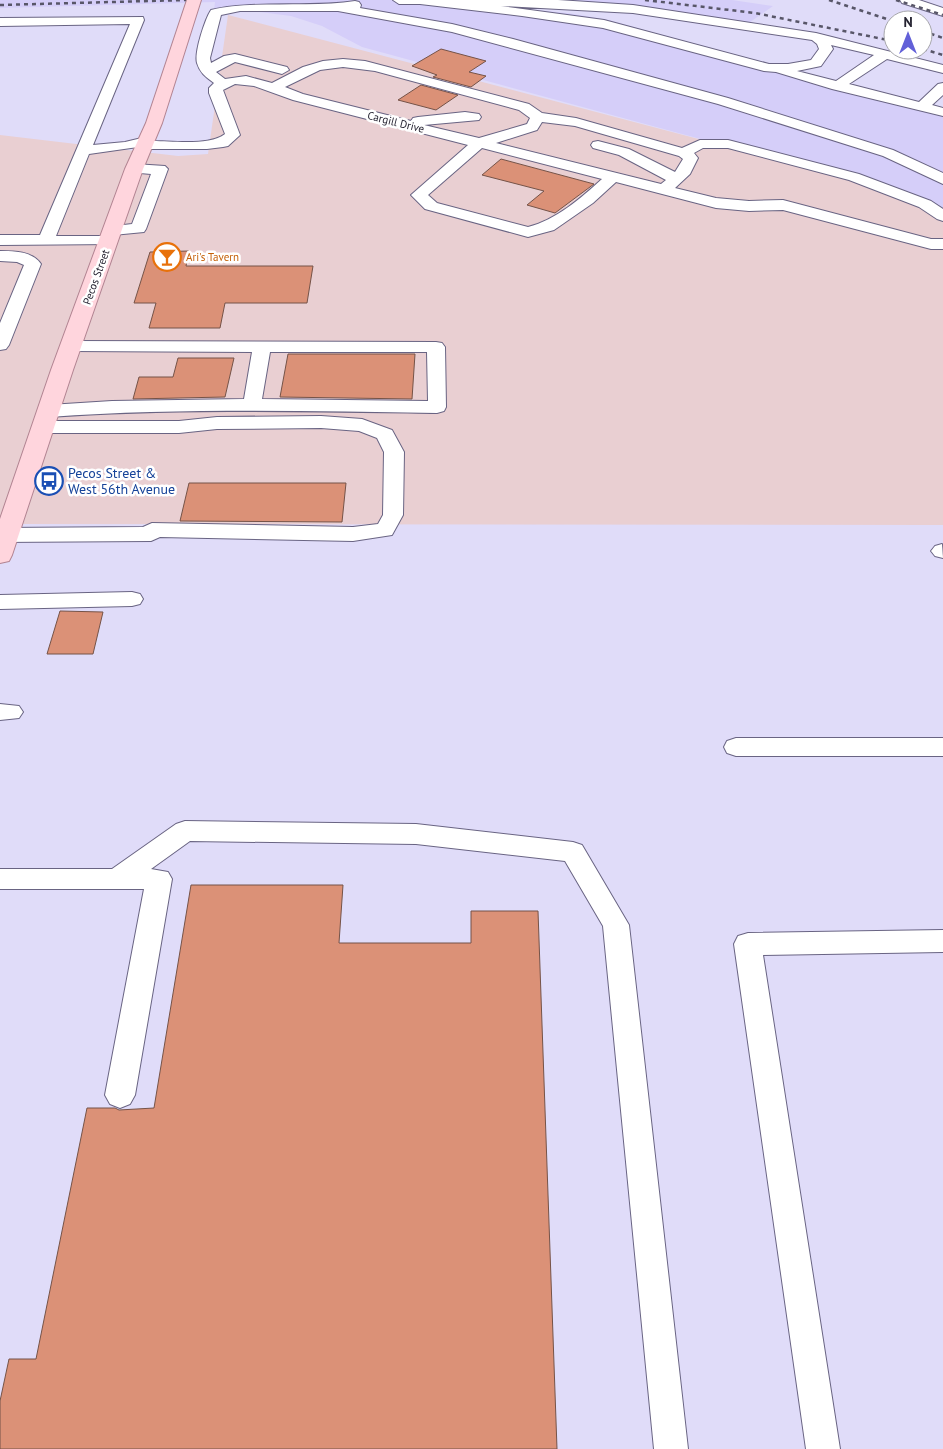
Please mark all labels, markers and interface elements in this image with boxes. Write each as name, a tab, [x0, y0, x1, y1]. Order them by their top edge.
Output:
north arrow	[883, 10, 933, 60]
text: N	[903, 13, 913, 31]
street label: Cargill Drive	[366, 108, 426, 136]
bar icon: Ari's Tavern	[152, 242, 182, 272]
street label: Pecos Street	[80, 247, 112, 306]
place label: Ari's Tavern	[186, 250, 239, 264]
place label: Pecos Street & West 56th Avenue	[68, 464, 175, 498]
bus stop icon: Pecos Street & West 56th Avenue	[34, 466, 64, 496]

